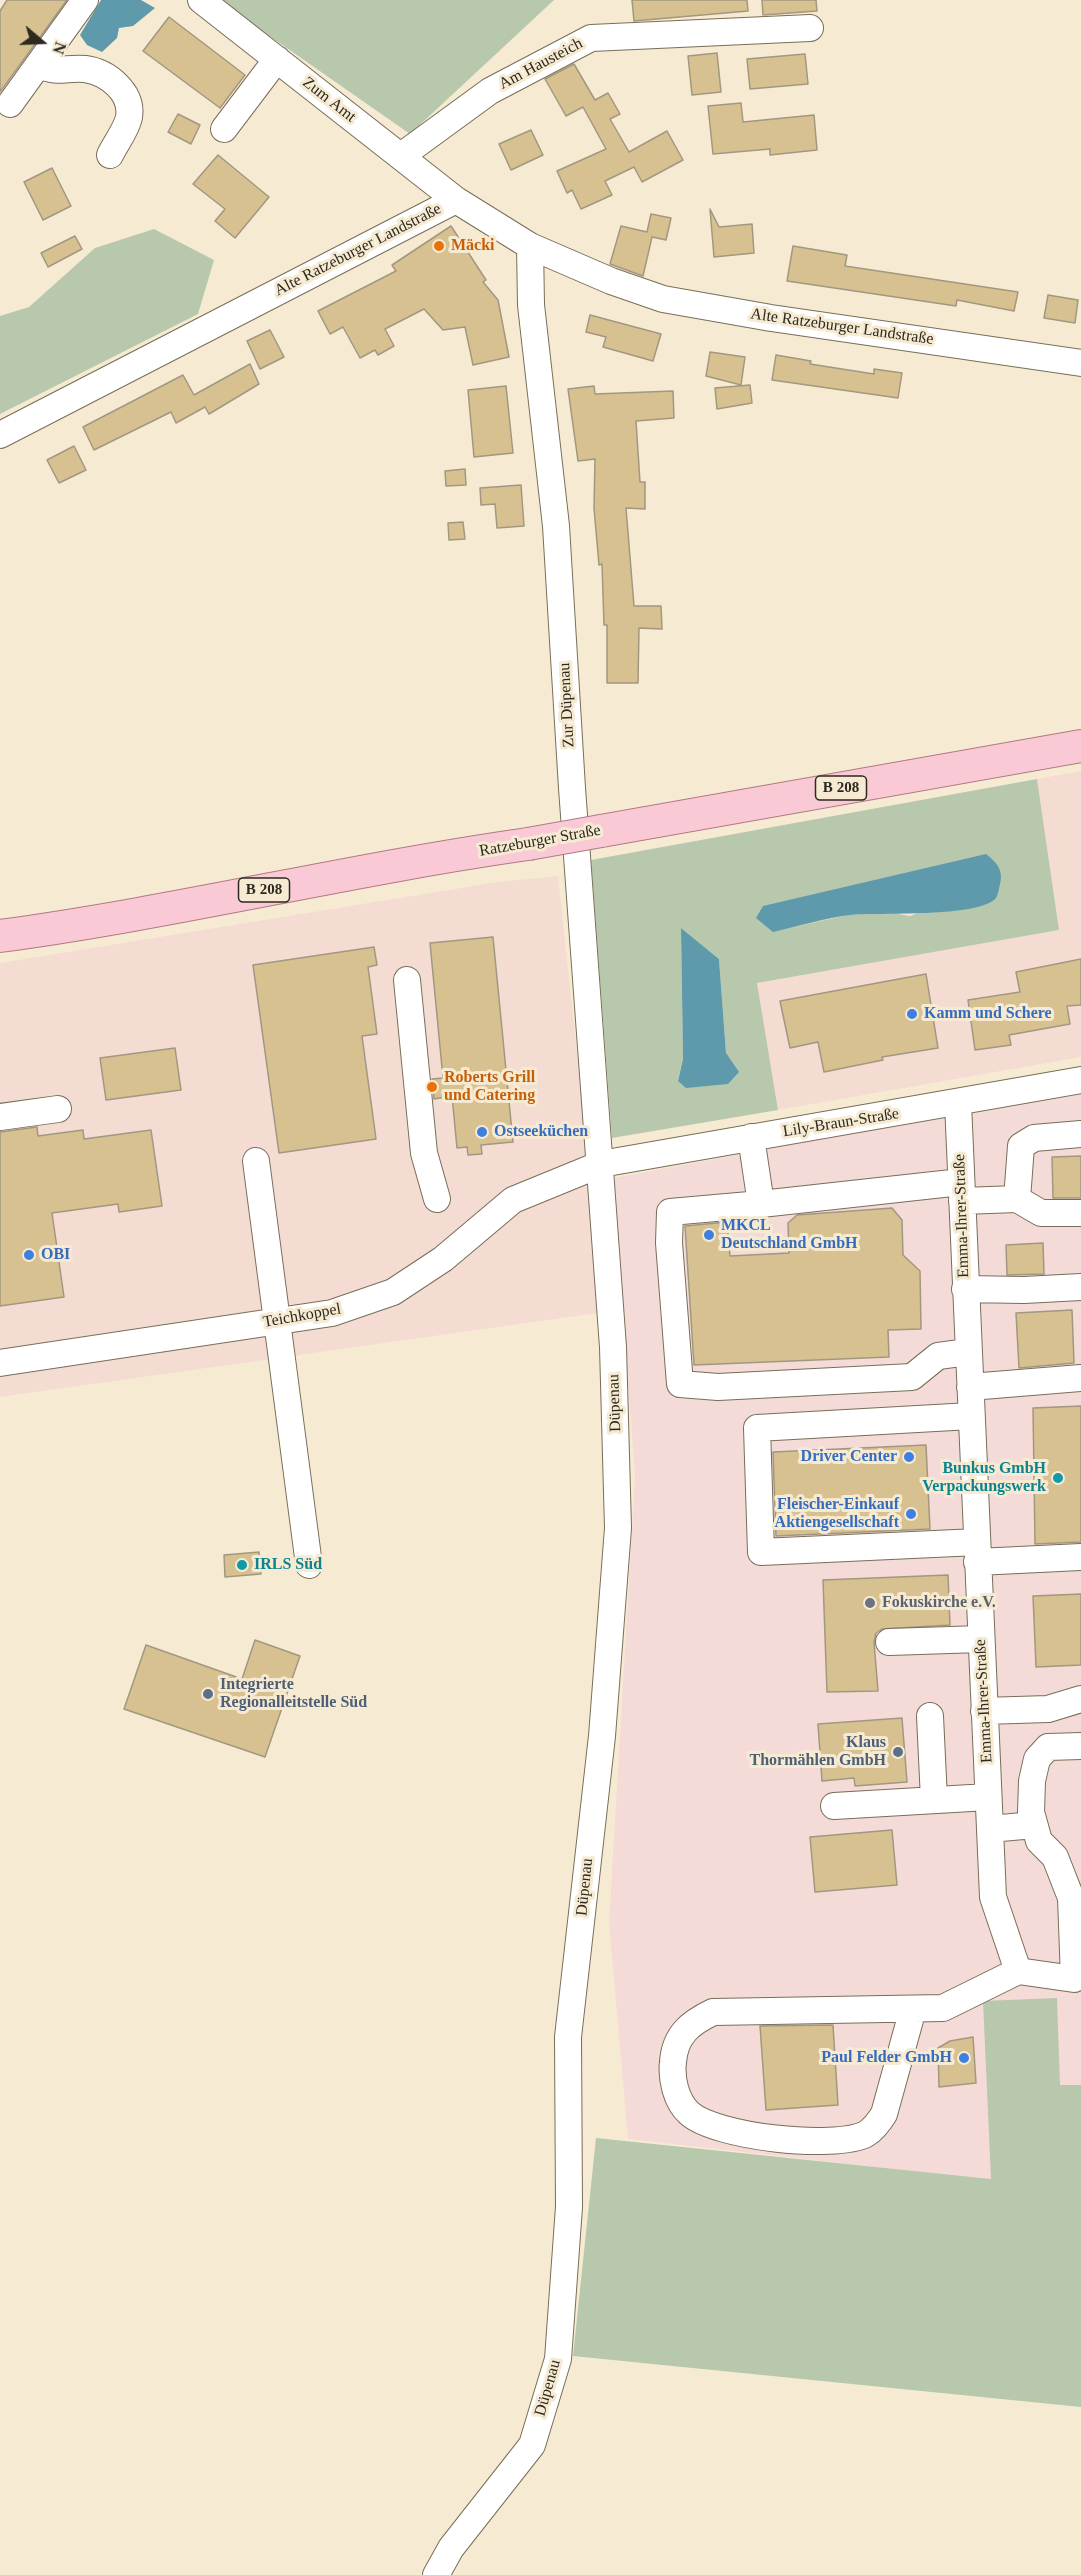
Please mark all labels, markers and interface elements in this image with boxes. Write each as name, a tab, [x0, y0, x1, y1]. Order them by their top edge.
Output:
north arrow	[12, 12, 72, 72]
street label: Am Hausteich	[496, 34, 586, 94]
text: N	[50, 40, 69, 56]
street label: Zum Amt	[298, 73, 360, 127]
street label: Alte Ratzeburger Landstraße	[271, 200, 445, 300]
place label: Mäcki	[451, 236, 495, 256]
marker: Mäcki	[432, 239, 446, 253]
street label: Alte Ratzeburger Landstraße	[749, 305, 935, 349]
street label: Zur Düpenau	[555, 662, 579, 748]
road number: B 208	[816, 776, 866, 800]
street label: Ratzeburger Straße	[478, 821, 602, 861]
road number: B 208	[238, 878, 290, 902]
place label: Kamm und Schere	[924, 1004, 1052, 1024]
marker: Kamm und Schere	[905, 1007, 919, 1021]
place label: Roberts Grill und Catering	[444, 1068, 535, 1106]
marker: Roberts Grill und Catering	[425, 1080, 439, 1094]
street label: Lily-Braun-Straße	[782, 1104, 900, 1142]
place label: Ostseeküchen	[494, 1122, 588, 1142]
marker: Ostseeküchen	[475, 1125, 489, 1139]
street label: Emma-Ihrer-Straße	[950, 1154, 974, 1278]
place label: MKCL Deutschland GmbH	[721, 1216, 857, 1254]
marker: MKCL Deutschland GmbH	[702, 1228, 716, 1242]
place label: OBI	[41, 1245, 70, 1265]
marker: OBI	[22, 1248, 36, 1262]
street label: Teichkoppel	[262, 1300, 342, 1332]
street label: Düpenau	[604, 1374, 626, 1432]
place label: Driver Center	[801, 1447, 897, 1467]
marker: Driver Center	[902, 1450, 916, 1464]
place label: Bunkus GmbH Verpackungswerk	[922, 1459, 1046, 1497]
marker: Bunkus GmbH Verpackungswerk	[1051, 1471, 1065, 1485]
place label: Fleischer-Einkauf Aktiengesellschaft	[775, 1495, 899, 1533]
marker: Fleischer-Einkauf Aktiengesellschaft	[904, 1507, 918, 1521]
place label: IRLS Süd	[254, 1555, 322, 1575]
marker: IRLS Süd	[235, 1558, 249, 1572]
place label: Fokuskirche e.V.	[882, 1593, 996, 1613]
marker: Fokuskirche e.V.	[863, 1596, 877, 1610]
street label: Emma-Ihrer-Straße	[971, 1639, 997, 1763]
place label: Integrierte Regionalleitstelle Süd	[220, 1675, 367, 1713]
marker: Integrierte Regionalleitstelle Süd	[201, 1687, 215, 1701]
place label: Klaus Thormählen GmbH	[750, 1733, 886, 1771]
marker: Klaus Thormählen GmbH	[891, 1745, 905, 1759]
street label: Düpenau	[572, 1857, 598, 1917]
place label: Paul Felder GmbH	[821, 2048, 952, 2068]
marker: Paul Felder GmbH	[957, 2051, 971, 2065]
street label: Düpenau	[531, 2358, 565, 2418]

